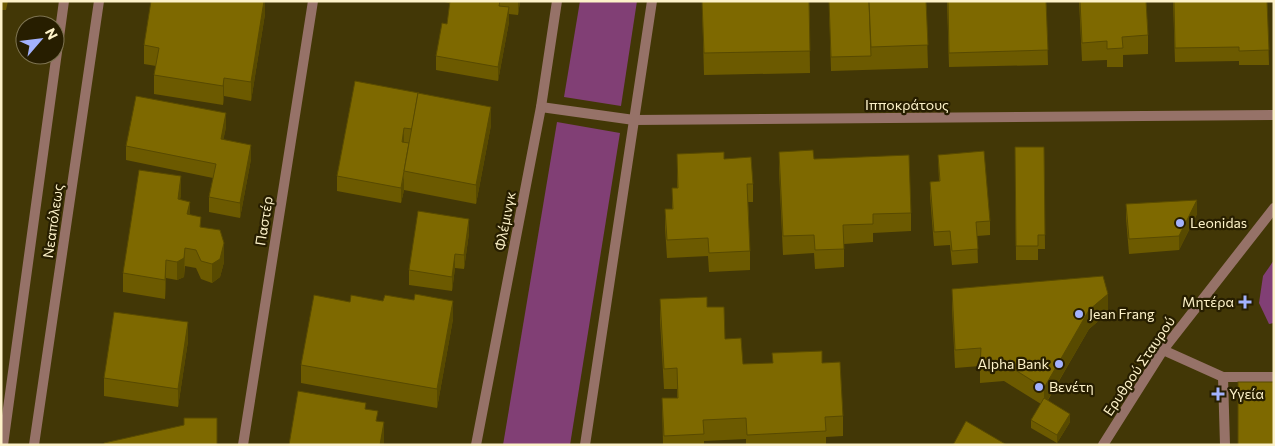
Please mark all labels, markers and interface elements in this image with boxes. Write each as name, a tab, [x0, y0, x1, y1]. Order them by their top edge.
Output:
north arrow	[15, 15, 65, 65]
text: N	[42, 25, 62, 42]
street label: Ιπποκράτους	[865, 96, 949, 113]
street label: Νεαπόλεως	[39, 183, 66, 259]
street label: Φλέμινγκ	[490, 190, 519, 252]
street label: Παστέρ	[251, 195, 276, 247]
place label: Leonidas	[1190, 214, 1247, 231]
marker: Leonidas	[1174, 217, 1186, 229]
place label: Μητέρα	[1182, 293, 1234, 310]
marker: Μητέρα	[1238, 295, 1252, 309]
place label: Jean Frang	[1089, 305, 1155, 322]
marker: Jean Frang	[1073, 308, 1085, 320]
street label: Ερυθρού Σταυρού	[1099, 313, 1178, 419]
place label: Alpha Bank	[978, 355, 1049, 372]
marker: Alpha Bank	[1053, 358, 1065, 370]
place label: Βενέτη	[1049, 378, 1094, 395]
marker: Βενέτη	[1033, 381, 1045, 393]
place label: Υγεία	[1229, 385, 1264, 402]
marker: Υγεία	[1211, 387, 1225, 401]

